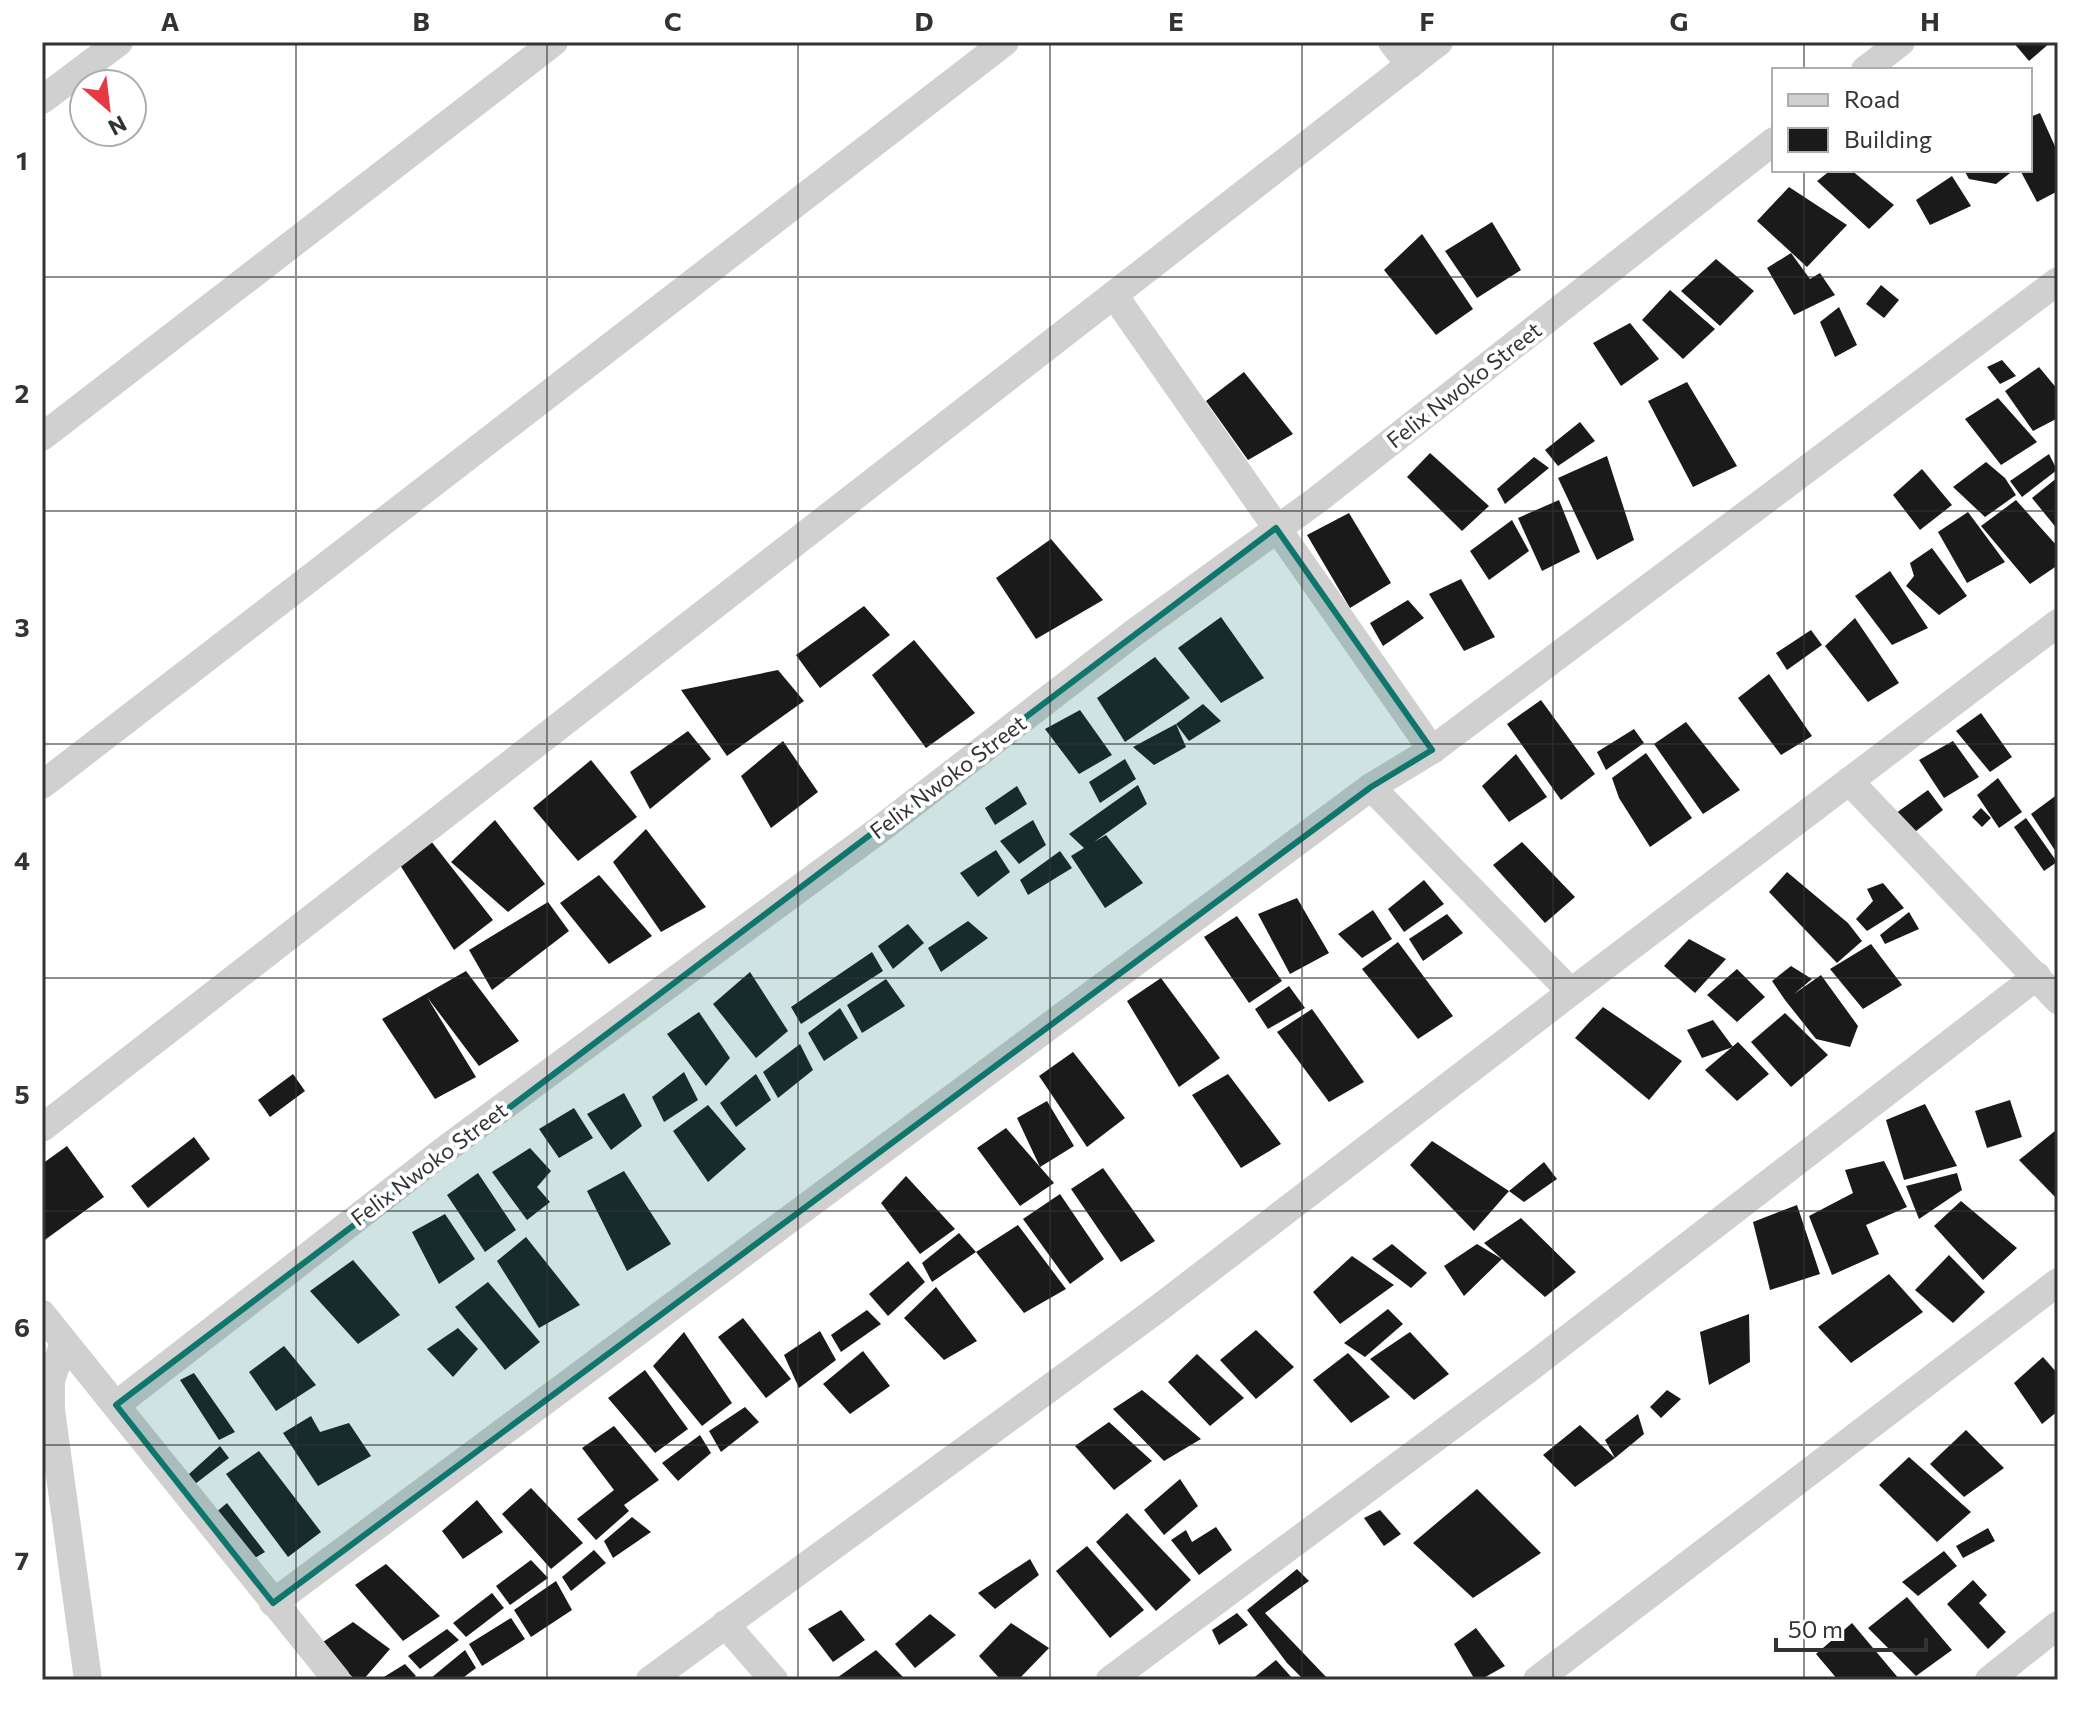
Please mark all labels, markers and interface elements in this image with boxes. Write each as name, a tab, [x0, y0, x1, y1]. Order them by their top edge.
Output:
text: A	[161, 5, 180, 36]
text: B	[412, 5, 430, 36]
text: C	[664, 5, 682, 36]
text: D	[914, 5, 934, 36]
text: E	[1168, 5, 1184, 36]
text: F	[1419, 5, 1435, 36]
text: G	[1670, 5, 1688, 36]
text: H	[1920, 5, 1940, 36]
north arrow	[68, 68, 148, 148]
legend	[1772, 68, 2032, 172]
text: Road	[1844, 84, 1900, 113]
text: N	[104, 110, 131, 142]
text: Building	[1844, 124, 1932, 153]
text: 1	[16, 144, 28, 175]
street label: Felix Nwoko Street	[1381, 316, 1546, 453]
text: 2	[15, 377, 29, 408]
text: 3	[14, 611, 30, 642]
street label: Felix Nwoko Street	[864, 709, 1031, 844]
text: 4	[14, 844, 30, 875]
text: 5	[14, 1078, 30, 1109]
street label: Felix Nwoko Street	[345, 1096, 512, 1231]
text: 6	[14, 1311, 30, 1342]
text: 7	[15, 1544, 29, 1575]
scale bar	[1776, 1602, 1926, 1652]
text: 50 m	[1788, 1614, 1843, 1643]

